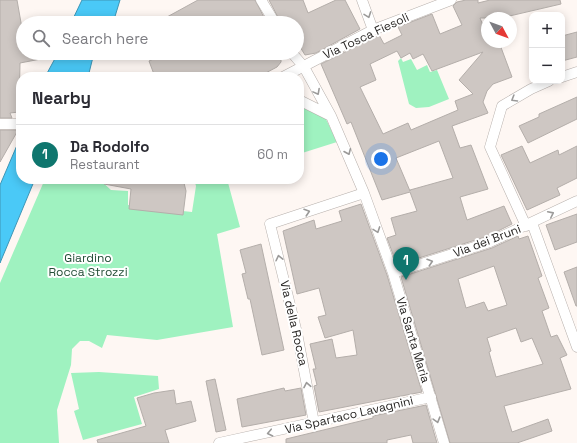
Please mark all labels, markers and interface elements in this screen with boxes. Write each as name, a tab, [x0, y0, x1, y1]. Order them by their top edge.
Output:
street label: Via Tosca Fiesoli	[320, 9, 412, 63]
one-way arrow	[363, 11, 371, 18]
north arrow	[481, 12, 517, 48]
map controls	[529, 12, 565, 84]
button: +	[529, 12, 565, 48]
search box	[16, 16, 304, 60]
icon: search	[30, 27, 52, 49]
text: Search here	[62, 29, 148, 48]
button: −	[529, 48, 565, 84]
text: Nearby	[32, 87, 91, 109]
one-way arrow	[312, 88, 320, 95]
one-way arrow	[511, 94, 518, 101]
text: Da Rodolfo	[70, 137, 149, 156]
text: 1	[42, 146, 48, 163]
text: 60 m	[257, 146, 288, 163]
one-way arrow	[343, 148, 351, 155]
your location	[371, 149, 391, 169]
text: Restaurant	[70, 156, 140, 173]
one-way arrow	[304, 208, 311, 217]
one-way arrow	[547, 211, 554, 219]
street label: Via dei Bruni	[451, 221, 523, 261]
one-way arrow	[373, 226, 381, 233]
pin: 1	[393, 247, 419, 280]
park label: Giardino Rocca Strozzi	[48, 250, 128, 280]
one-way arrow	[275, 255, 283, 261]
one-way arrow	[427, 258, 434, 267]
street label: Via della Rocca	[276, 279, 312, 367]
street label: Via Santa Maria	[392, 295, 434, 385]
one-way arrow	[303, 382, 312, 388]
street label: Via Spartaco Lavagnini	[283, 392, 415, 438]
one-way arrow	[433, 417, 441, 424]
one-way arrow	[267, 428, 273, 436]

